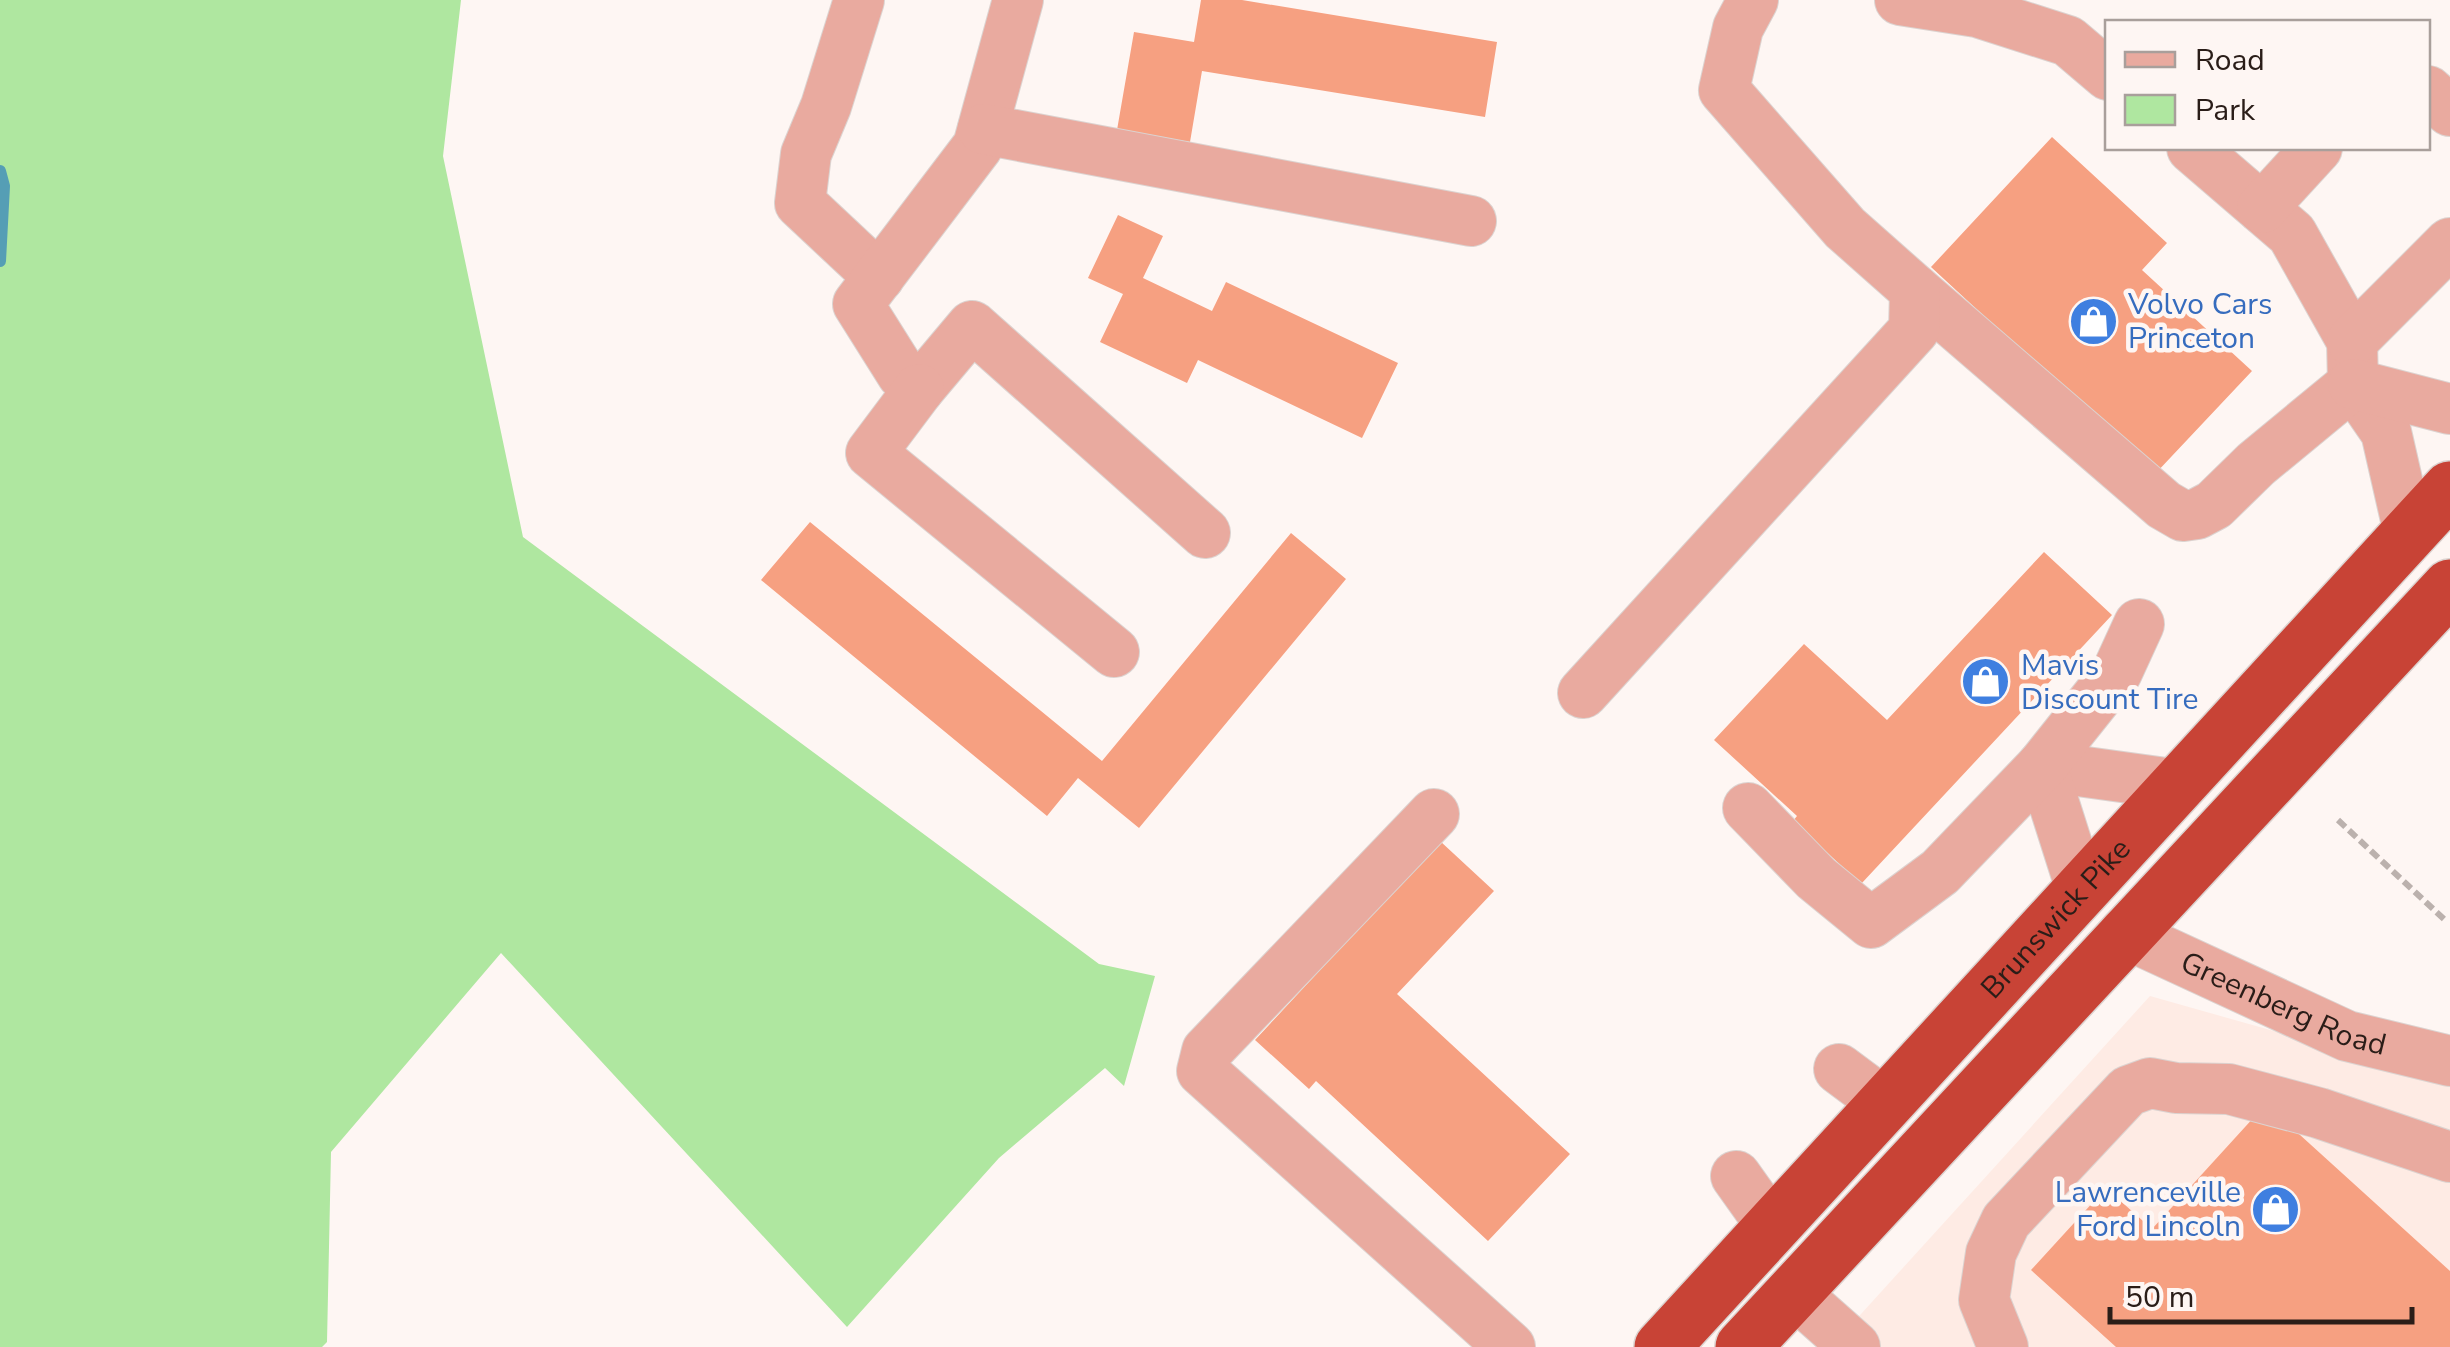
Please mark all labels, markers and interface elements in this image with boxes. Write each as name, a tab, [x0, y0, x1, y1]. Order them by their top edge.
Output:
legend	[2105, 20, 2430, 150]
text: Road	[2195, 40, 2265, 81]
text: Park	[2195, 90, 2256, 131]
place label: Volvo Cars Princeton	[2127, 284, 2272, 359]
shop icon: Volvo Cars Princeton	[2067, 295, 2119, 347]
place label: Mavis Discount Tire	[2021, 645, 2199, 720]
shop icon: Mavis Discount Tire	[1960, 656, 2012, 708]
street label: Brunswick Pike	[1971, 829, 2140, 1008]
street label: Greenberg Road	[2174, 942, 2390, 1065]
place label: Lawrenceville Ford Lincoln	[2055, 1172, 2241, 1247]
shop icon: Lawrenceville Ford Lincoln	[2250, 1183, 2302, 1235]
scale bar	[2110, 1262, 2412, 1324]
text: 50 m	[2125, 1277, 2194, 1318]

